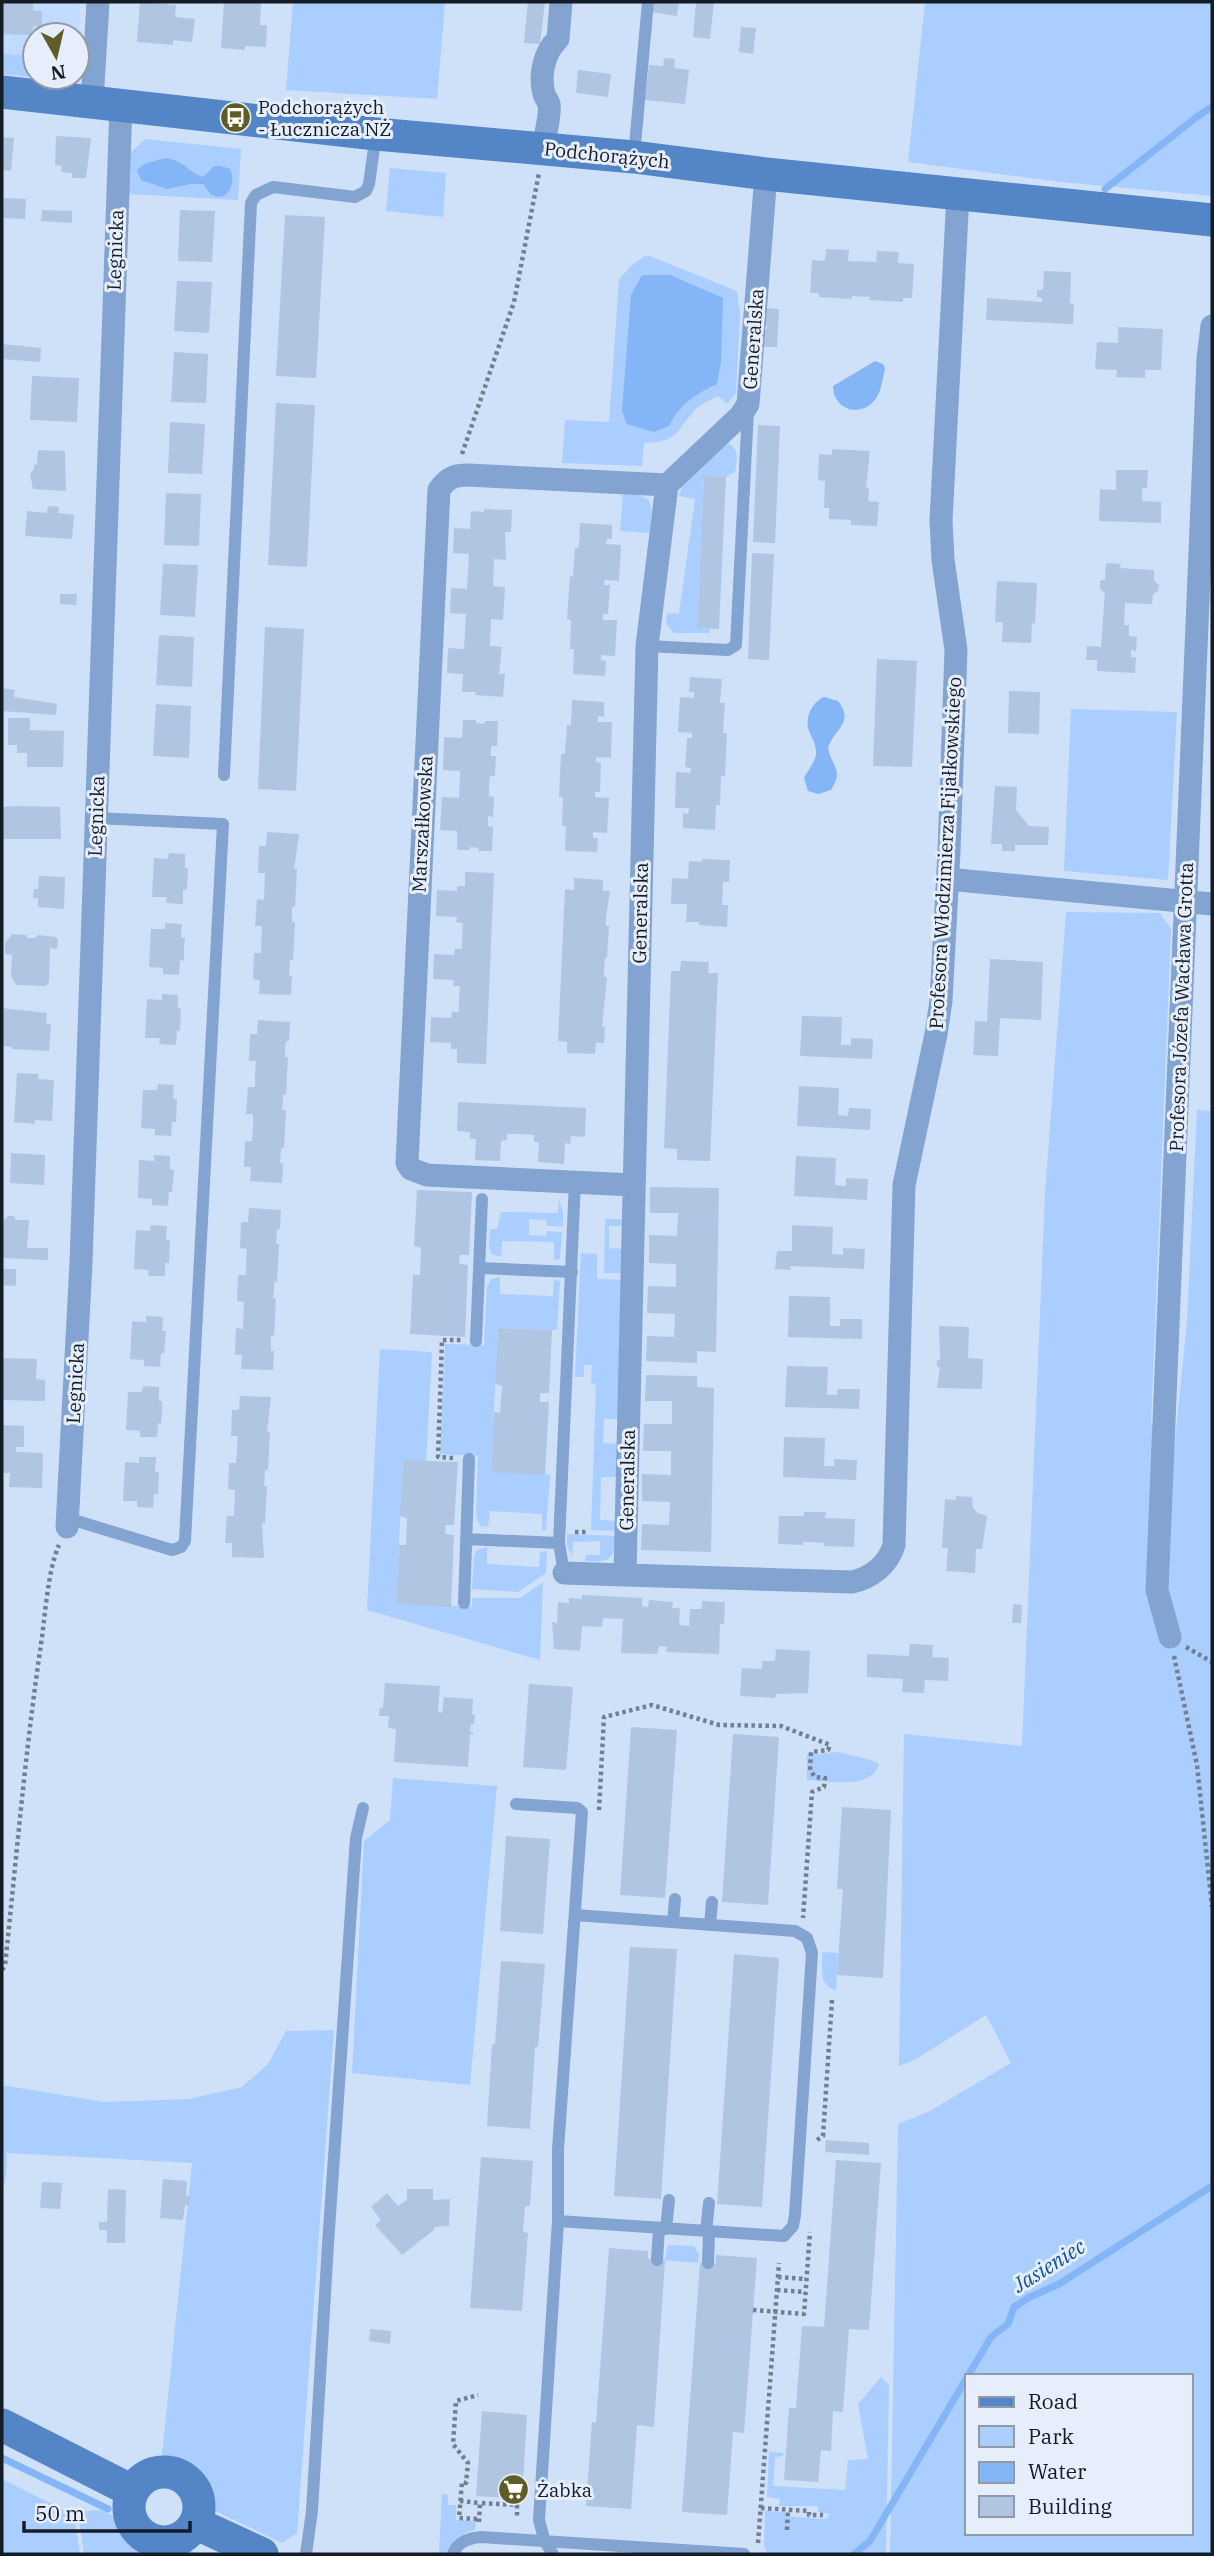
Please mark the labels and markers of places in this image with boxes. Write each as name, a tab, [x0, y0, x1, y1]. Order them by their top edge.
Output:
place label: Podchorążych - Łucznicza NŻ	[258, 95, 391, 141]
bus stop icon: Podchorążych - Łucznicza NŻ	[218, 101, 252, 135]
supermarket icon: Żabka	[497, 2473, 531, 2507]
place label: Żabka	[537, 2478, 592, 2502]

